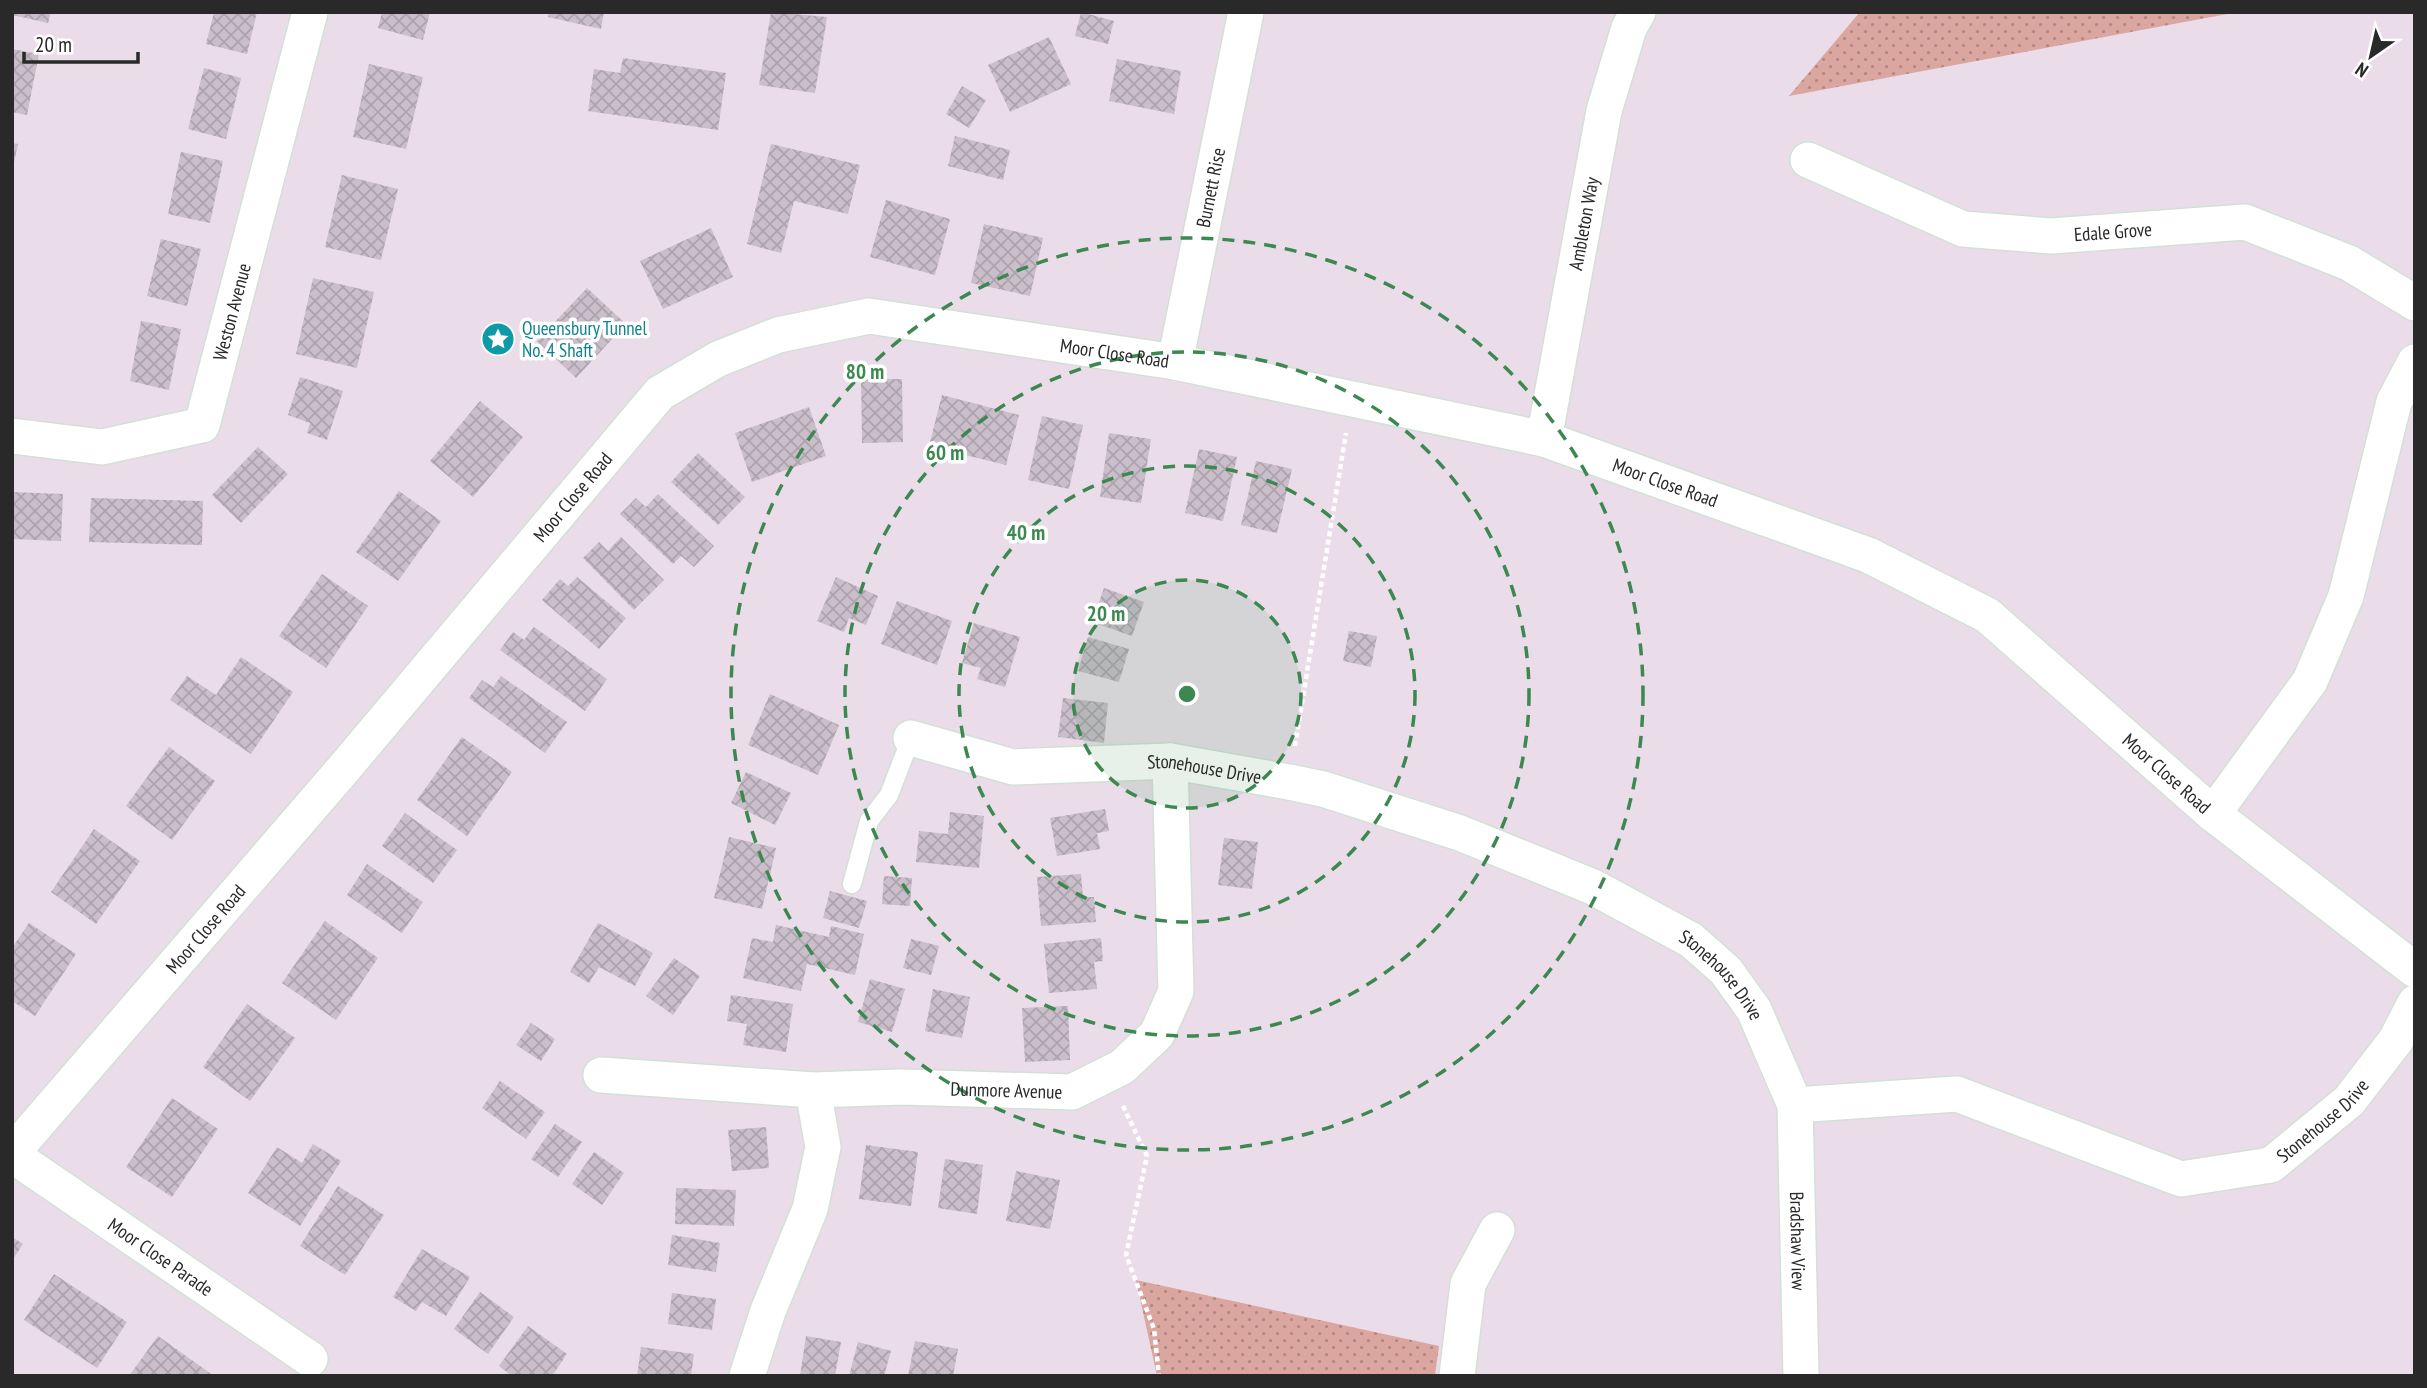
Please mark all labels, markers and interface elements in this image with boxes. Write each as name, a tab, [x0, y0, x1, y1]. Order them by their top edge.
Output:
scale bar	[24, 21, 138, 65]
north arrow	[2336, 21, 2406, 91]
text: 20 m	[35, 31, 72, 58]
text: N	[2351, 57, 2372, 83]
street label: Burnett Rise	[1191, 145, 1230, 229]
street label: Ambleton Way	[1563, 174, 1604, 272]
street label: Edale Grove	[2073, 217, 2153, 246]
street label: Weston Avenue	[207, 260, 256, 363]
place label: Queensbury Tunnel No. 4 Shaft	[522, 316, 647, 362]
place icon: Queensbury Tunnel No. 4 Shaft	[479, 320, 517, 358]
street label: Moor Close Road	[1059, 333, 1171, 373]
text: 80 m	[846, 358, 884, 385]
text: 60 m	[926, 439, 964, 466]
street label: Moor Close Road	[528, 447, 617, 547]
street label: Moor Close Road	[1610, 453, 1721, 512]
text: 40 m	[1007, 519, 1045, 546]
text: 20 m	[1087, 600, 1125, 627]
centre of rings	[1175, 682, 1199, 706]
street label: Moor Close Road	[2118, 728, 2216, 819]
street label: Stonehouse Drive	[1147, 749, 1263, 789]
street label: Moor Close Road	[160, 879, 250, 978]
street label: Stonehouse Drive	[1675, 924, 1769, 1023]
street label: Stonehouse Drive	[2271, 1074, 2374, 1168]
street label: Dunmore Avenue	[950, 1076, 1063, 1104]
street label: Bradshaw View	[1785, 1191, 1811, 1291]
street label: Moor Close Parade	[103, 1212, 218, 1301]

